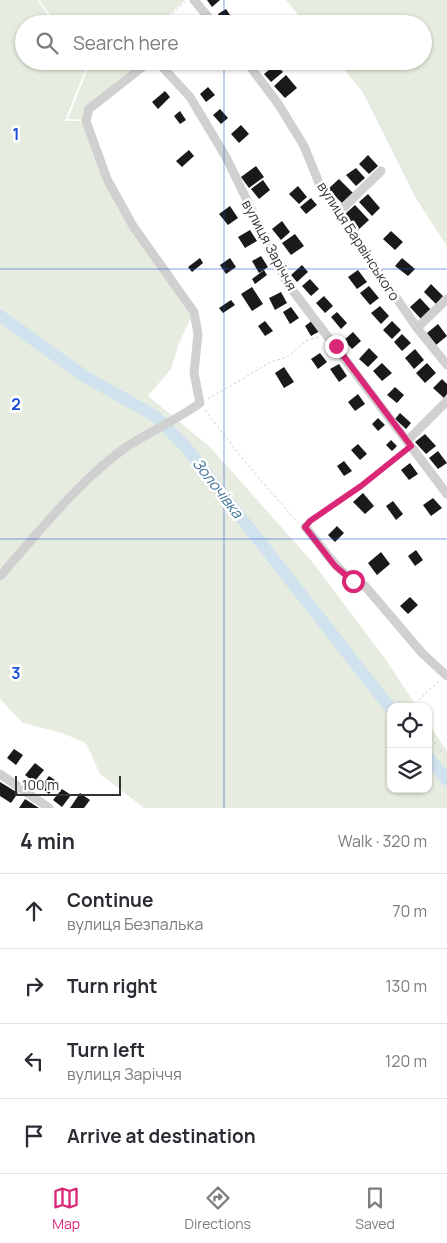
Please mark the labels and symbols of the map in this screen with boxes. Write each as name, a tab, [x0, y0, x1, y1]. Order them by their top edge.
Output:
text: 1	[12, 123, 20, 145]
street label: вулиця Барвінського	[313, 178, 405, 304]
street label: вулиця Заріччя	[238, 196, 302, 294]
route end	[325, 335, 348, 358]
text: 2	[11, 393, 21, 415]
water label: Золочівка	[188, 454, 248, 523]
route start	[342, 570, 365, 593]
text: 3	[11, 662, 21, 684]
scale bar	[15, 773, 121, 796]

